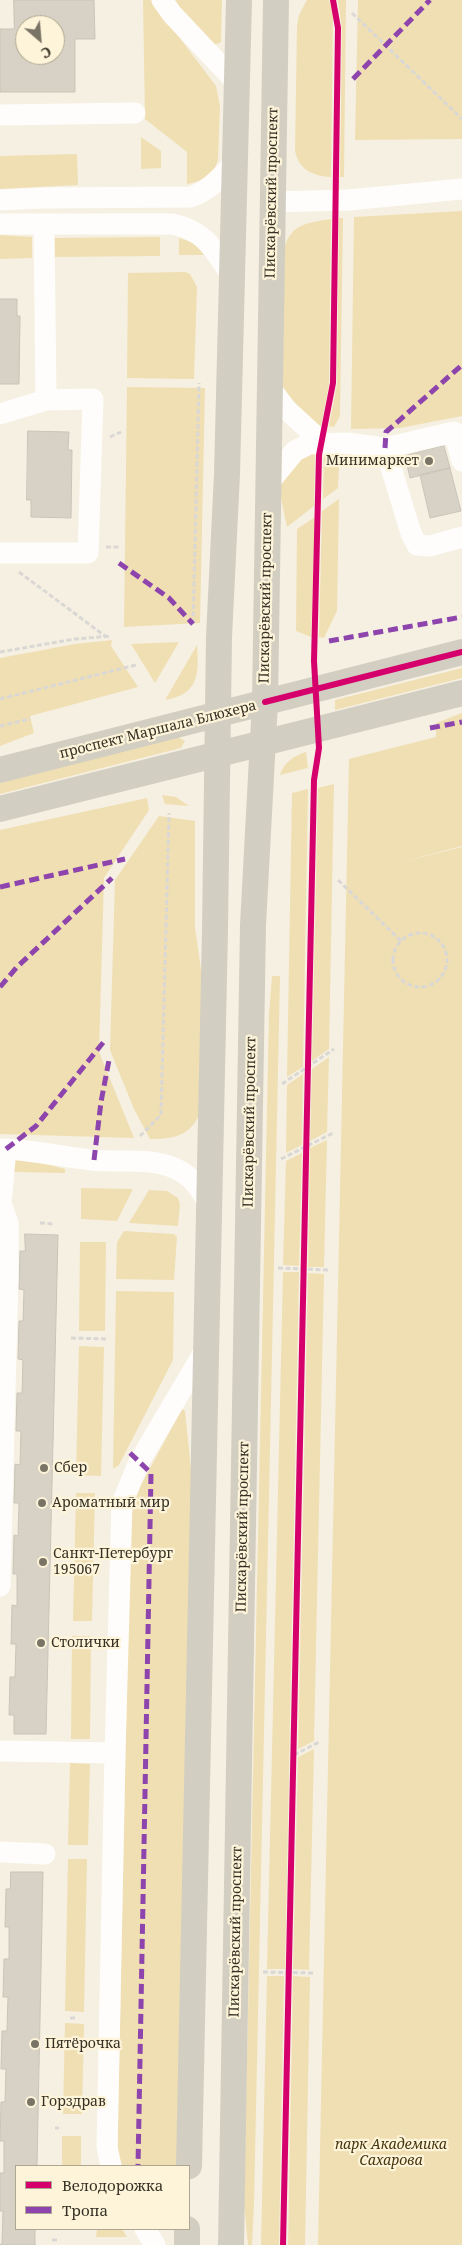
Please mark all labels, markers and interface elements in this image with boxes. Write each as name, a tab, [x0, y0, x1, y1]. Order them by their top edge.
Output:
north arrow	[15, 15, 65, 65]
text: С	[38, 42, 55, 63]
street label: Пискарёвский проспект	[262, 107, 282, 279]
place label: Минимаркет	[326, 453, 419, 469]
marker: Минимаркет	[423, 455, 435, 467]
street label: Пискарёвский проспект	[256, 512, 276, 684]
street label: проспект Маршала Блюхера	[58, 697, 258, 763]
street label: Пискарёвский проспект	[240, 1036, 260, 1208]
street label: Пискарёвский проспект	[233, 1441, 253, 1613]
place label: Сбер	[54, 1460, 87, 1476]
marker: Сбер	[38, 1462, 50, 1474]
place label: Ароматный мир	[52, 1495, 170, 1511]
marker: Ароматный мир	[36, 1497, 48, 1509]
place label: Санкт-Петербург 195067	[53, 1546, 173, 1578]
marker: Санкт-Петербург 195067	[37, 1556, 49, 1568]
place label: Столички	[51, 1635, 120, 1651]
marker: Столички	[35, 1637, 47, 1649]
street label: Пискарёвский проспект	[226, 1846, 246, 2018]
place label: Пятёрочка	[45, 2036, 121, 2052]
marker: Пятёрочка	[29, 2038, 41, 2050]
place label: Горздрав	[41, 2094, 106, 2110]
marker: Горздрав	[25, 2096, 37, 2108]
park label: парк Академика Сахарова	[335, 2137, 447, 2170]
legend	[15, 2165, 190, 2230]
text: Велодорожка	[62, 2175, 163, 2195]
text: Тропа	[62, 2200, 108, 2220]

